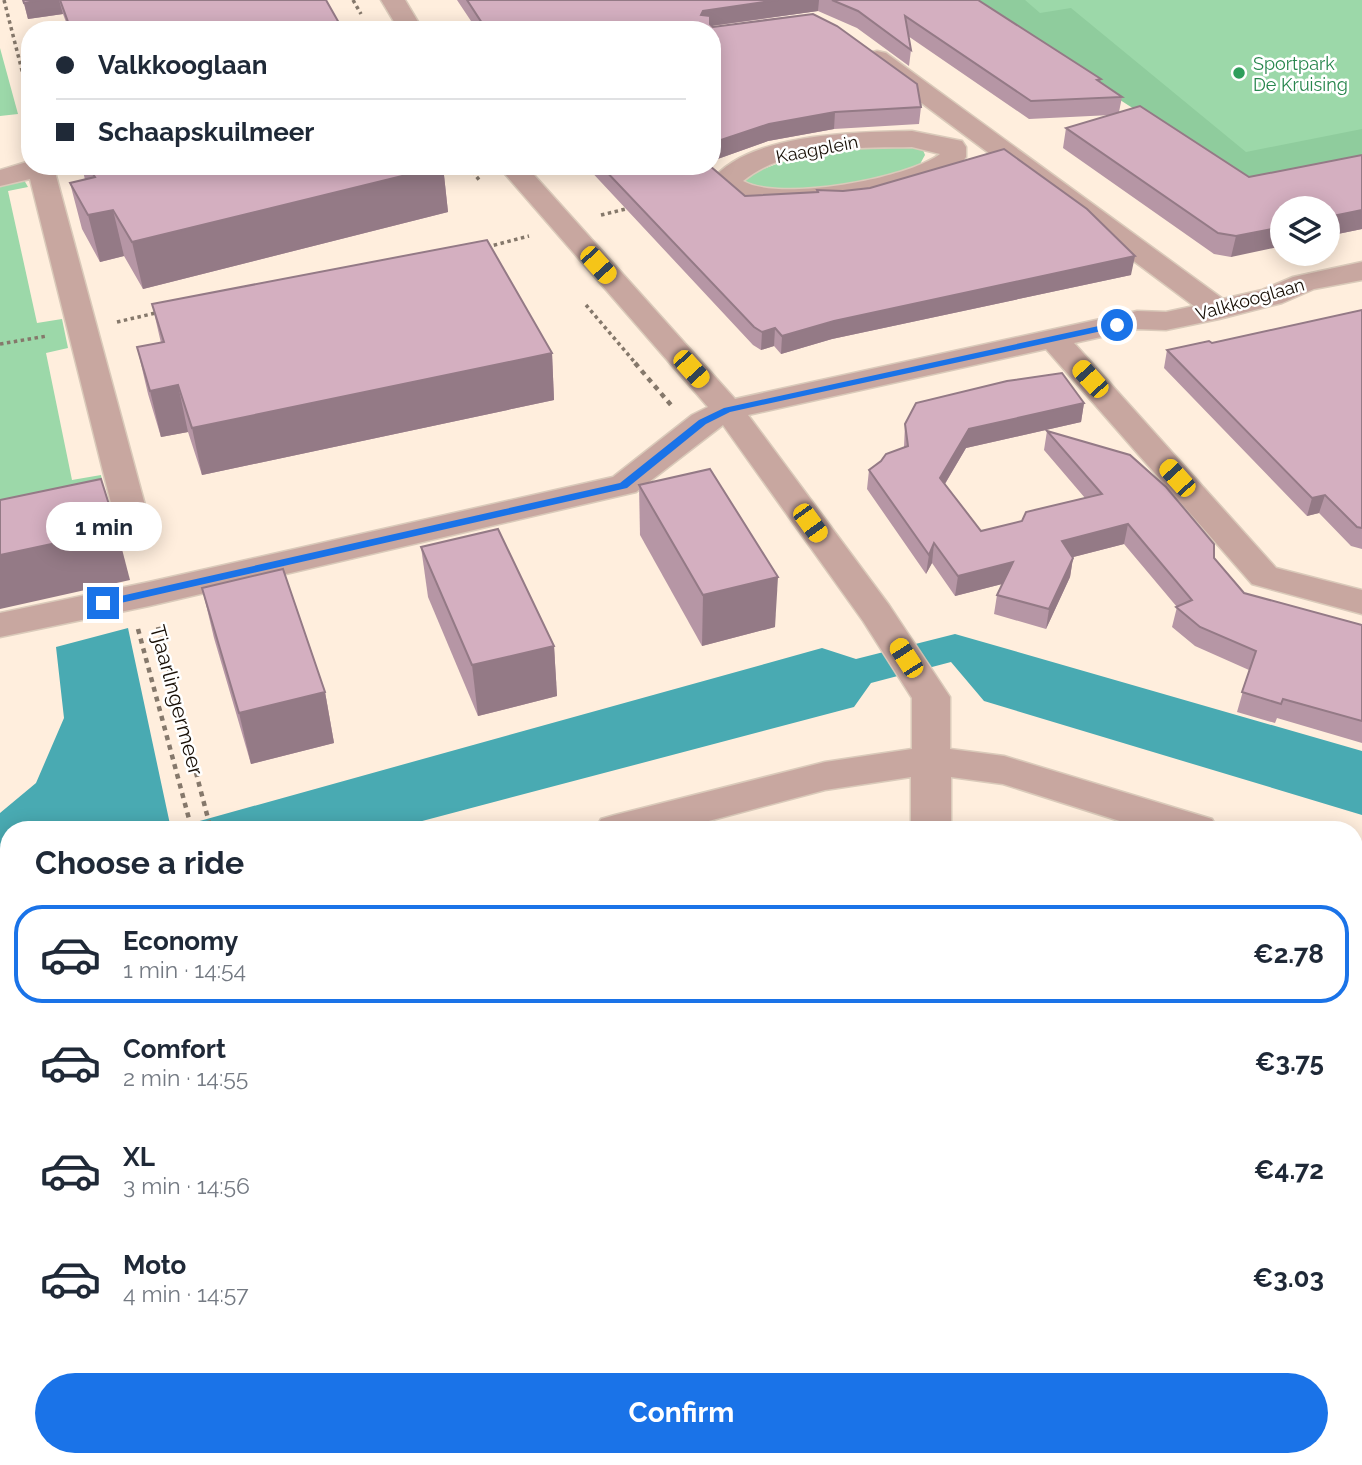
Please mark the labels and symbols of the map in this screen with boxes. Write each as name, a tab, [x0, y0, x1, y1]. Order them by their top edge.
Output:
place label: Sportpark De Kruising	[1253, 53, 1348, 95]
marker: Sportpark De Kruising	[1231, 65, 1247, 81]
street label: Kaagplein	[774, 131, 860, 167]
car	[577, 242, 620, 288]
street label: Valkkooglaan	[1193, 273, 1307, 325]
route start	[1101, 309, 1133, 341]
car	[670, 346, 713, 392]
car	[1069, 356, 1112, 402]
car	[1156, 455, 1199, 501]
car	[790, 500, 831, 546]
callout: 1 min	[45, 502, 161, 550]
route end	[87, 587, 119, 619]
street label: Tjaarlingermeer	[145, 622, 209, 778]
car	[886, 635, 927, 681]

